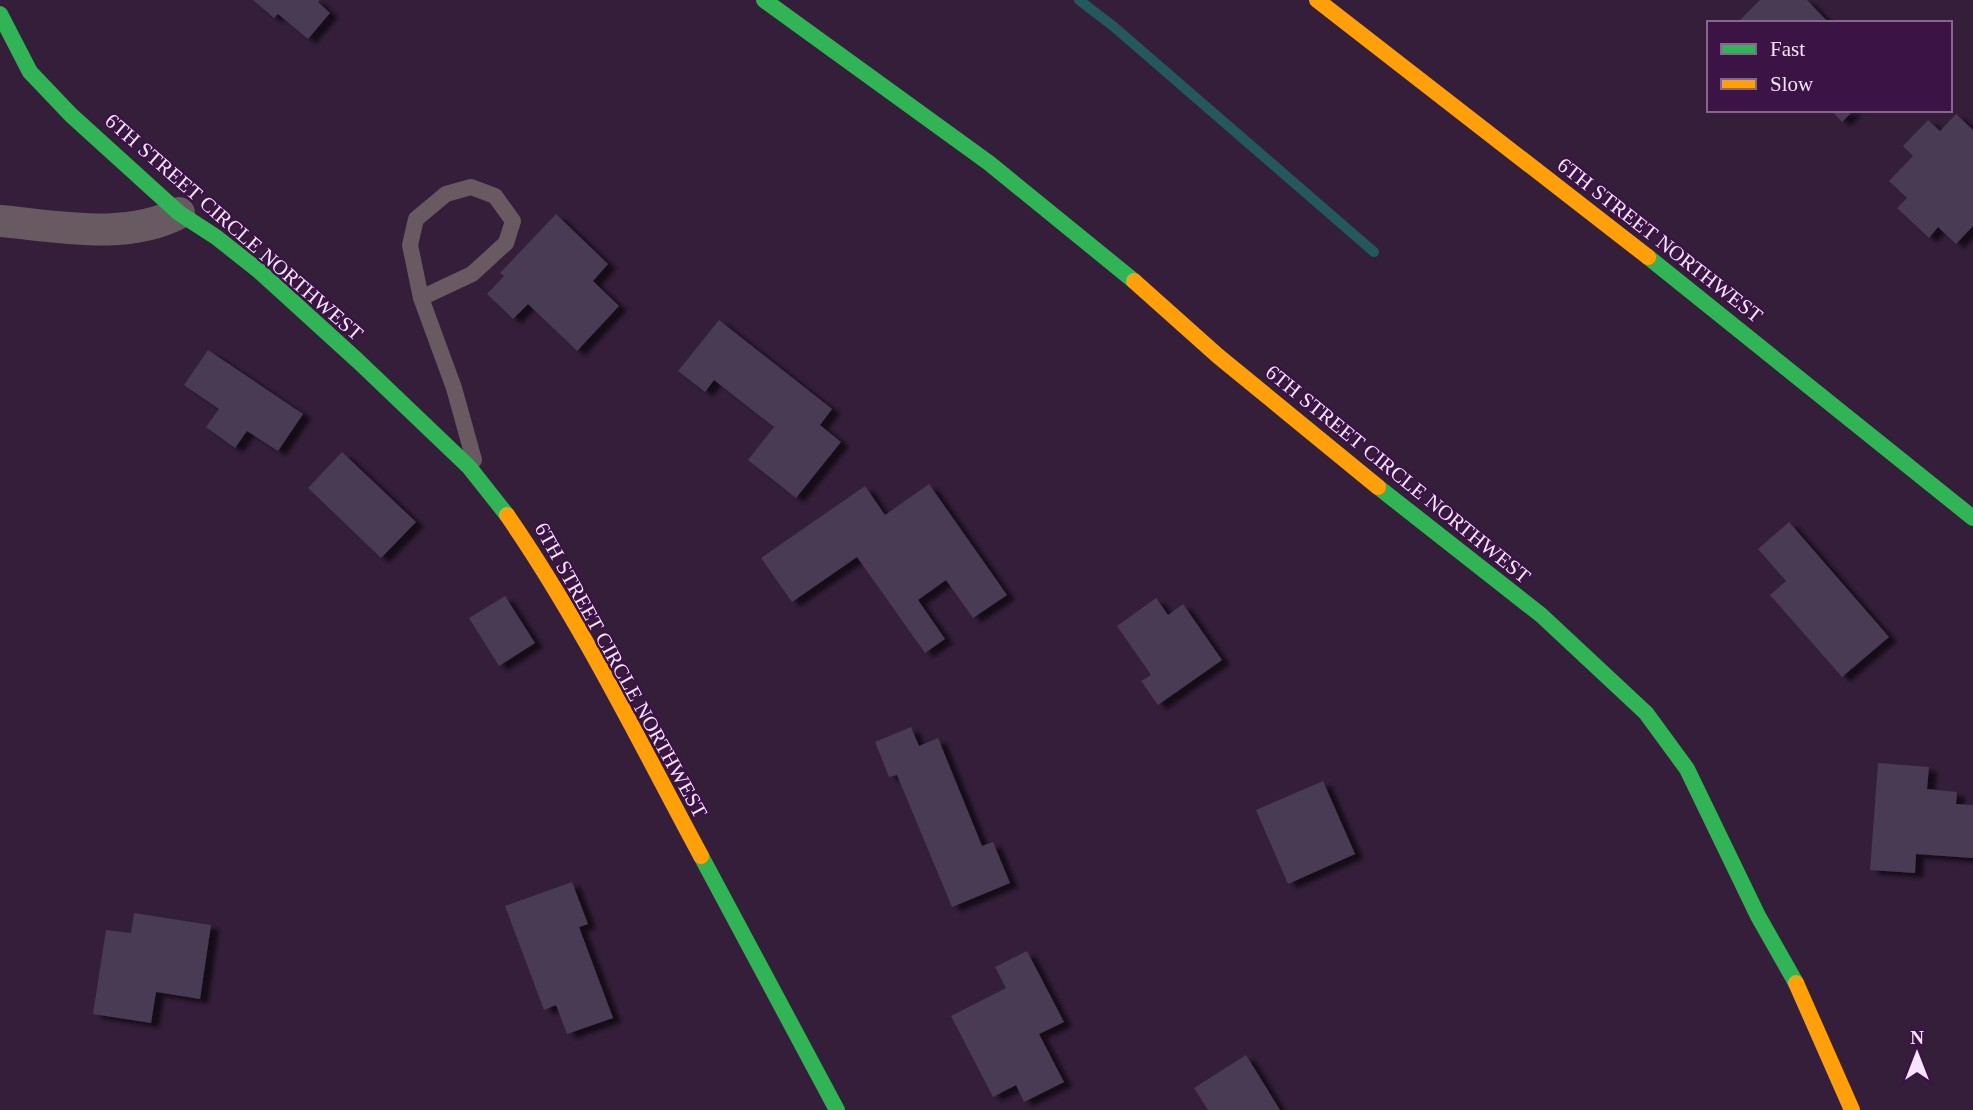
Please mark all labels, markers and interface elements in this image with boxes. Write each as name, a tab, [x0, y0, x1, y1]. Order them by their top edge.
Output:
legend	[1707, 21, 1952, 112]
text: Fast	[1770, 37, 1805, 61]
text: Slow	[1770, 72, 1814, 96]
street label: 6TH STREET CIRCLE NORTHWEST	[100, 108, 368, 346]
street label: 6TH STREET NORTHWEST	[1553, 152, 1768, 328]
street label: 6TH STREET CIRCLE NORTHWEST	[1261, 360, 1535, 588]
street label: 6TH STREET CIRCLE NORTHWEST	[530, 518, 712, 822]
north arrow	[1882, 1019, 1952, 1089]
text: N	[1910, 1027, 1924, 1048]

